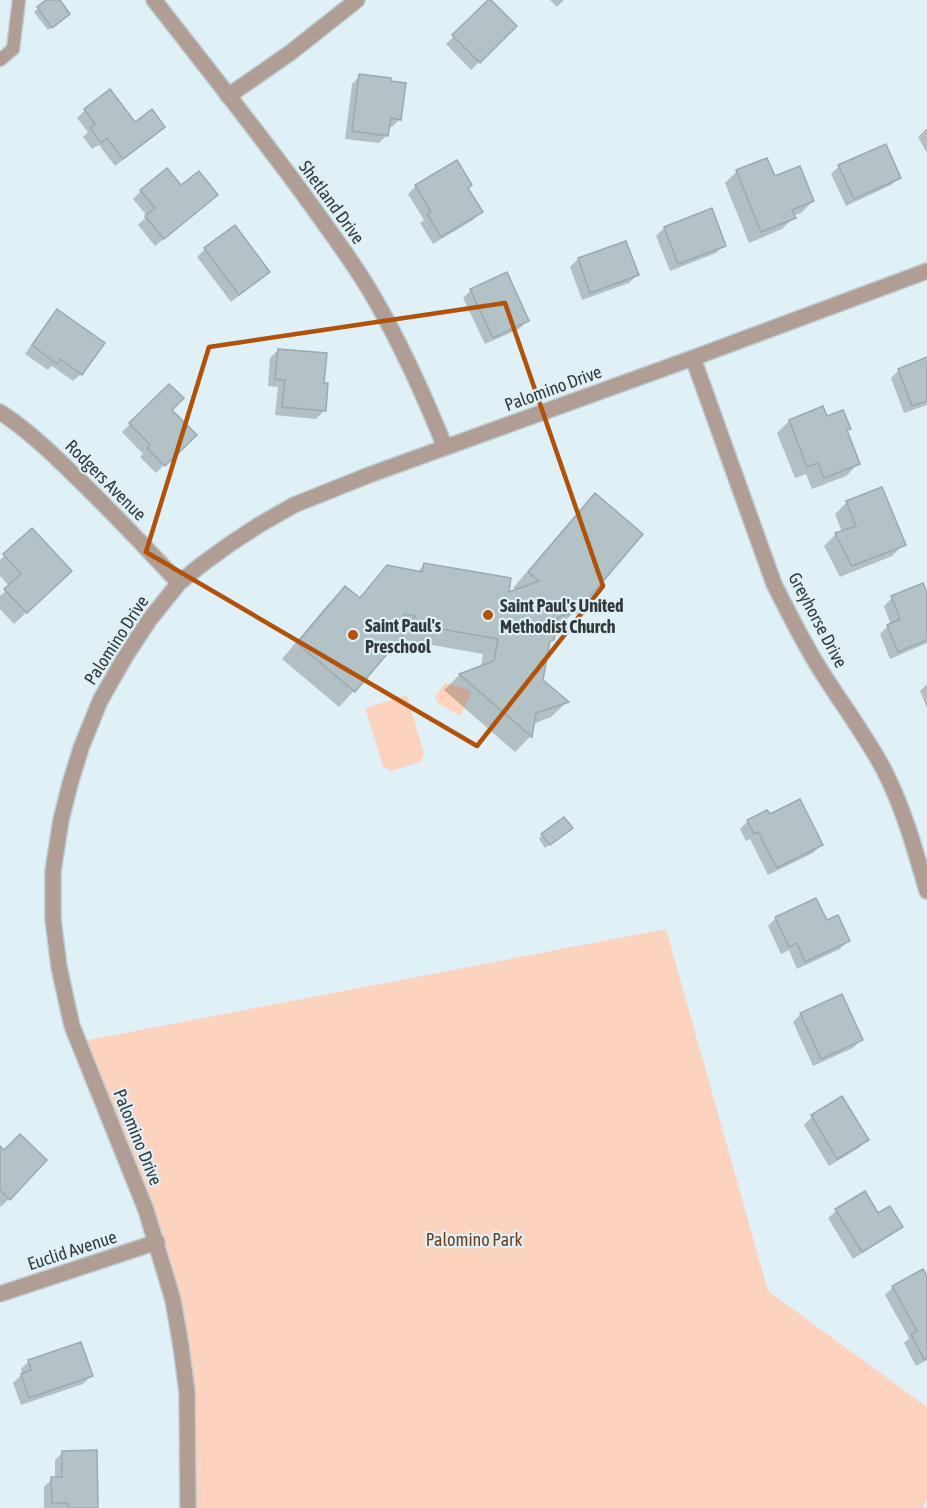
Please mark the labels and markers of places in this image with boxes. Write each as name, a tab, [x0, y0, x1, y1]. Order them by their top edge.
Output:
place label: Saint Paul's United Methodist Church	[500, 595, 624, 637]
marker: Saint Paul's United Methodist Church	[481, 608, 495, 622]
place label: Saint Paul's Preschool	[365, 615, 442, 657]
marker: Saint Paul's Preschool	[346, 628, 360, 642]

